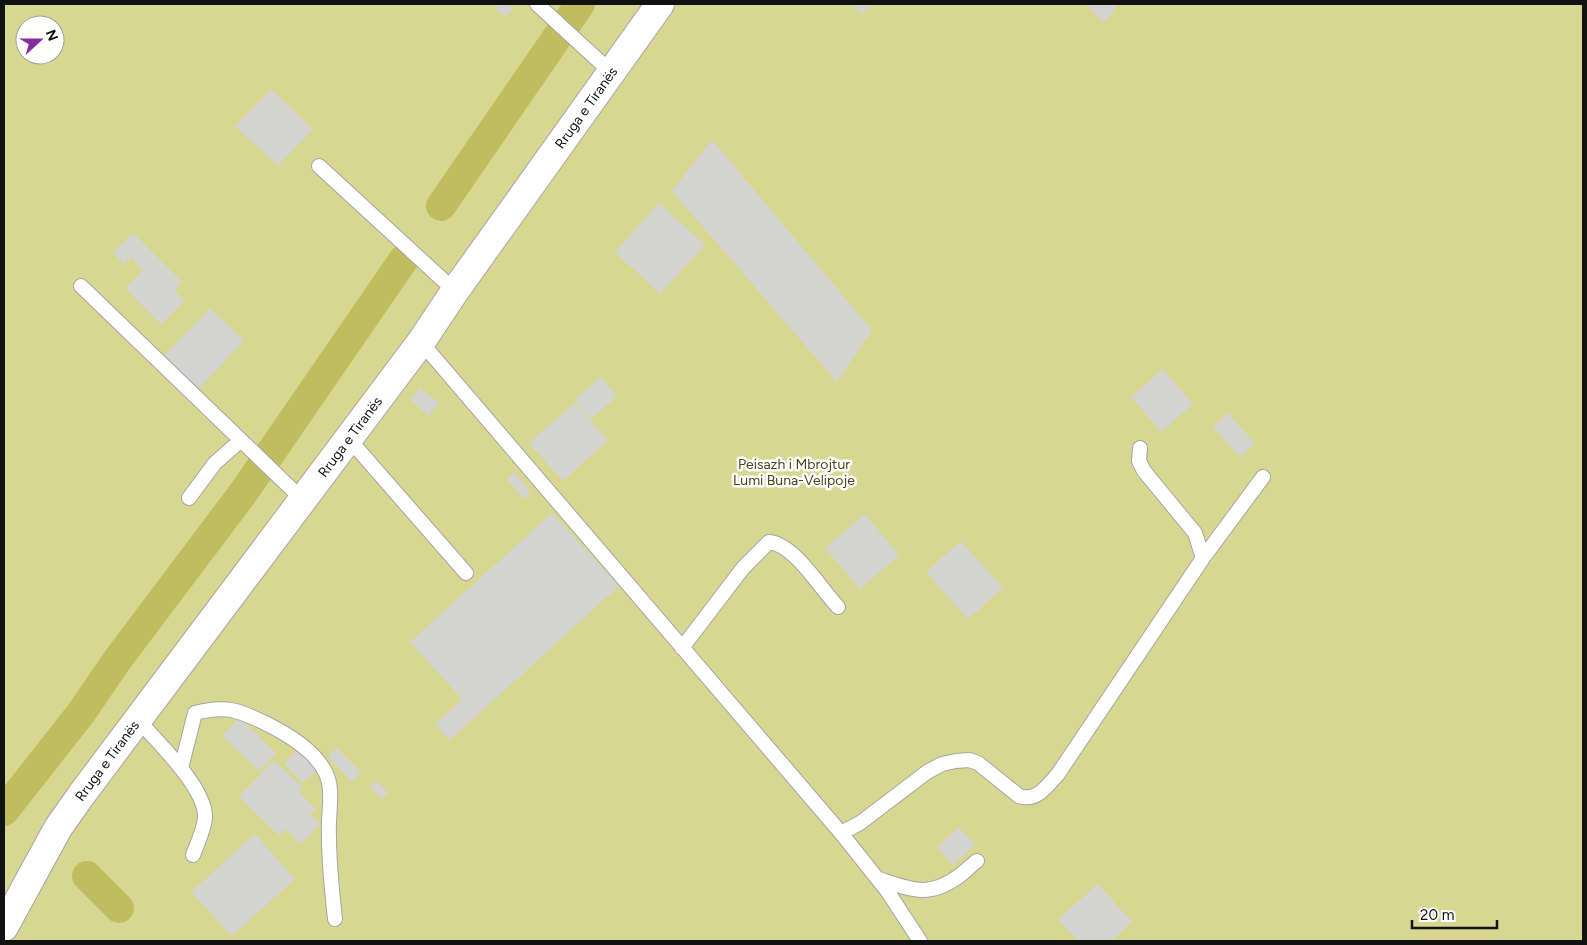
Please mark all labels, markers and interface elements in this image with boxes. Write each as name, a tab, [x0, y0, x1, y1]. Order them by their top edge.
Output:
north arrow	[15, 15, 65, 65]
text: N	[42, 27, 62, 44]
street label: Rruga e Tiranës	[552, 64, 621, 152]
street label: Rruga e Tiranës	[315, 393, 386, 481]
park label: Peisazh i Mbrojtur Lumi Buna-Velipoje	[733, 456, 855, 489]
street label: Rruga e Tiranës	[72, 717, 143, 804]
scale bar	[1412, 898, 1497, 930]
text: 20 m	[1420, 906, 1454, 924]

